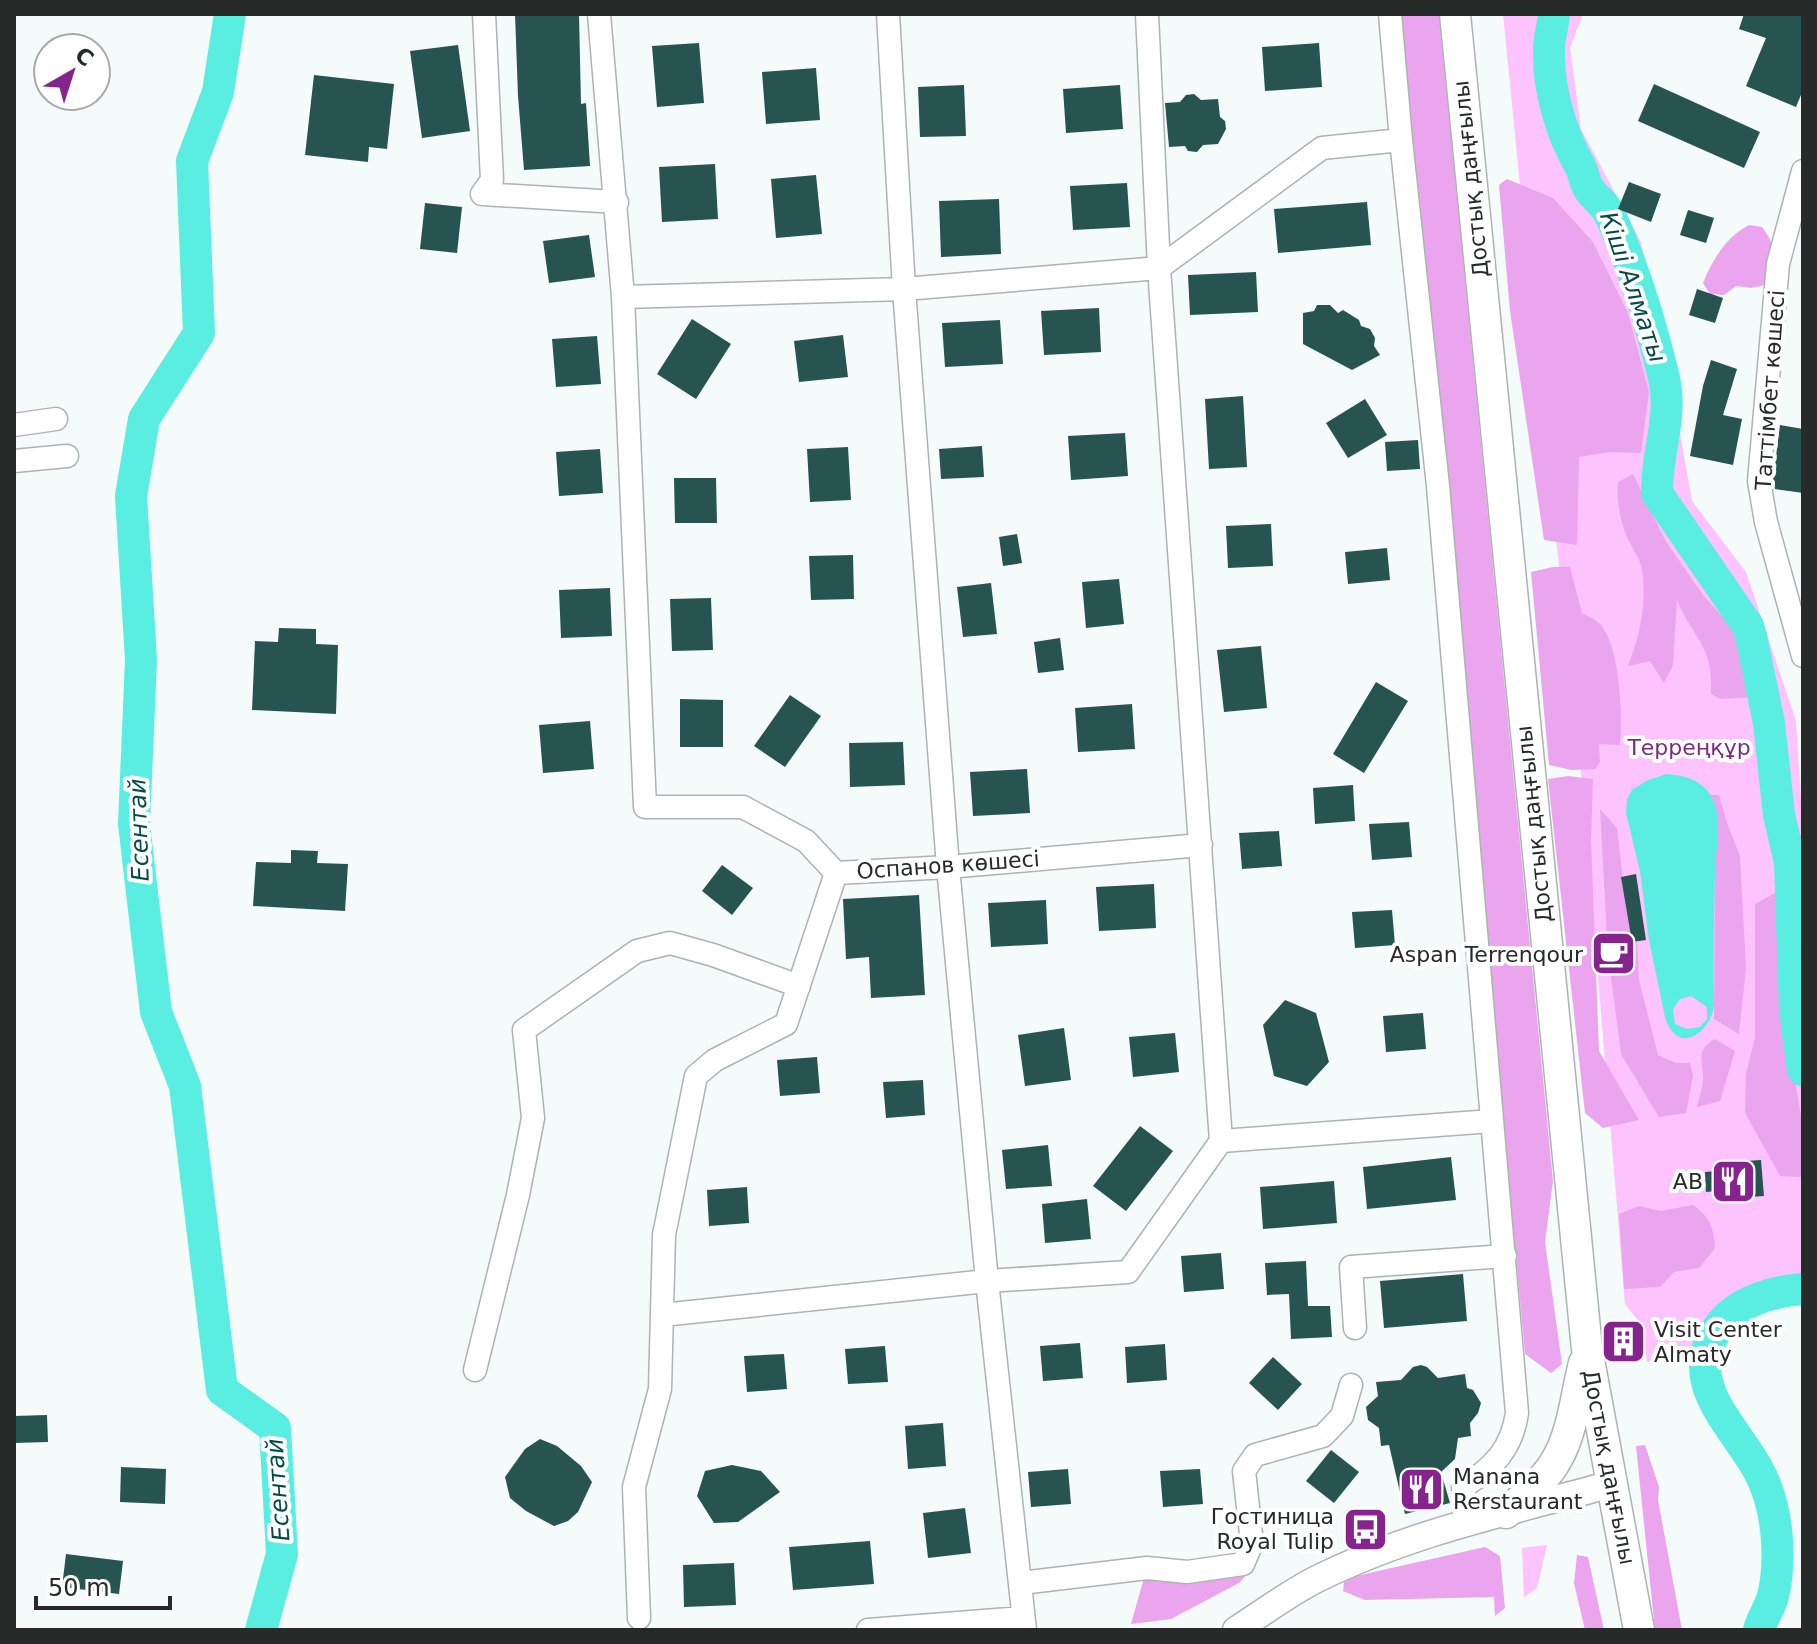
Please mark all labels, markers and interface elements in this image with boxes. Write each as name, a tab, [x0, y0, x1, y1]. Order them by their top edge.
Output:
north arrow	[32, 32, 112, 112]
text: С	[70, 42, 98, 72]
street label: Достық даңғылы	[1448, 79, 1494, 279]
water label: Кіші Алматы	[1594, 208, 1672, 366]
street label: Таттімбет көшесі	[1750, 289, 1789, 492]
street label: Достық даңғылы	[1511, 724, 1557, 924]
park label: Терреңқұр	[1626, 735, 1751, 760]
water label: Есентай	[123, 778, 155, 882]
street label: Оспанов көшесі	[856, 846, 1040, 884]
cafe icon: Aspan Terrenqour	[1590, 930, 1638, 978]
place label: Aspan Terrenqour	[1390, 942, 1584, 967]
restaurant icon: AB	[1710, 1157, 1758, 1205]
place label: AB	[1673, 1169, 1703, 1194]
place label: Visit Center Almaty	[1654, 1317, 1783, 1367]
building icon: Visit Center Almaty	[1599, 1318, 1647, 1366]
street label: Достық даңғылы	[1578, 1367, 1640, 1567]
water label: Есентай	[260, 1438, 296, 1542]
place label: Manana Rerstaurant	[1453, 1464, 1583, 1514]
restaurant icon: Manana Rerstaurant	[1398, 1465, 1446, 1513]
place label: Гостиница Royal Tulip	[1211, 1504, 1334, 1554]
bus stop icon: Гостиница Royal Tulip	[1341, 1505, 1389, 1553]
scale bar	[36, 1560, 170, 1610]
text: 50 m	[48, 1574, 110, 1602]

